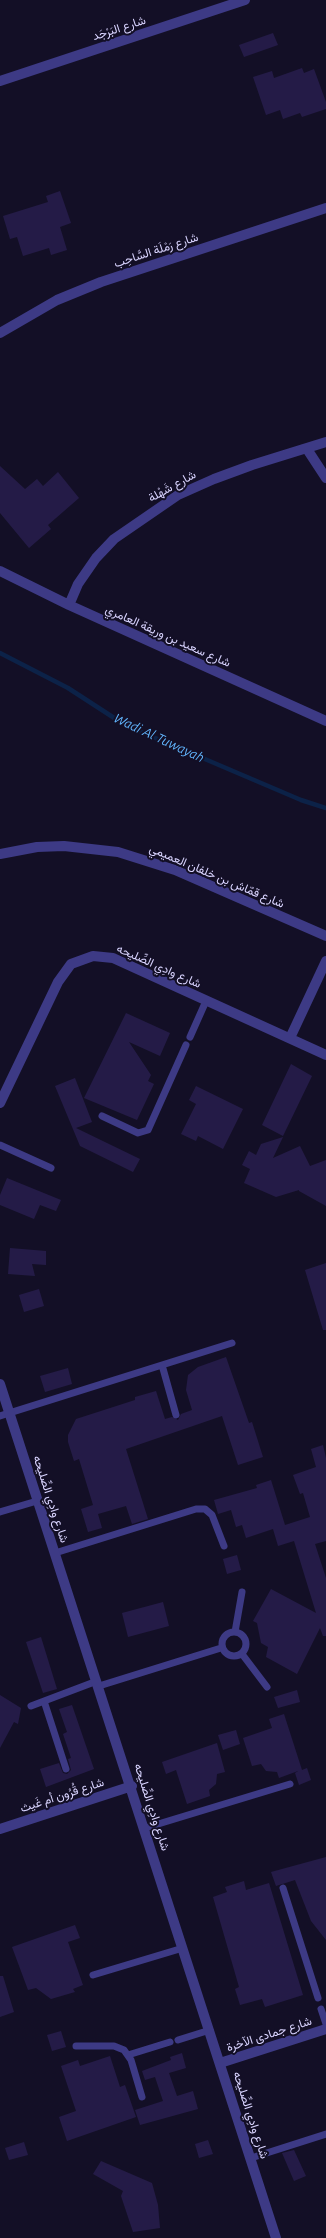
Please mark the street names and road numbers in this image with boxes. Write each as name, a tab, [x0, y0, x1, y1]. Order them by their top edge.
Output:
street label: شارع البَرْجَد	[90, 13, 148, 43]
street label: شارع رَمْلَة السَّاحِب	[112, 230, 200, 270]
street label: شارع شَهْلة	[146, 467, 198, 505]
street label: شارع سعيد بن وريقة العامري	[103, 602, 233, 670]
street label: شارع قمّاش بن خلفان العميمي	[147, 841, 287, 911]
street label: شارع وادِي الصِّليحه	[114, 941, 204, 991]
street label: شارع وادِي الصِّليحه	[30, 1453, 72, 1545]
street label: شارع وادِي الصِّليحه	[131, 1761, 173, 1853]
street label: شارع قُرُون أم غَيث	[18, 1775, 106, 1815]
street label: شارع جمادى الآخرة	[225, 2013, 313, 2055]
street label: شارع وادِي الصِّليحه	[230, 2069, 272, 2161]

